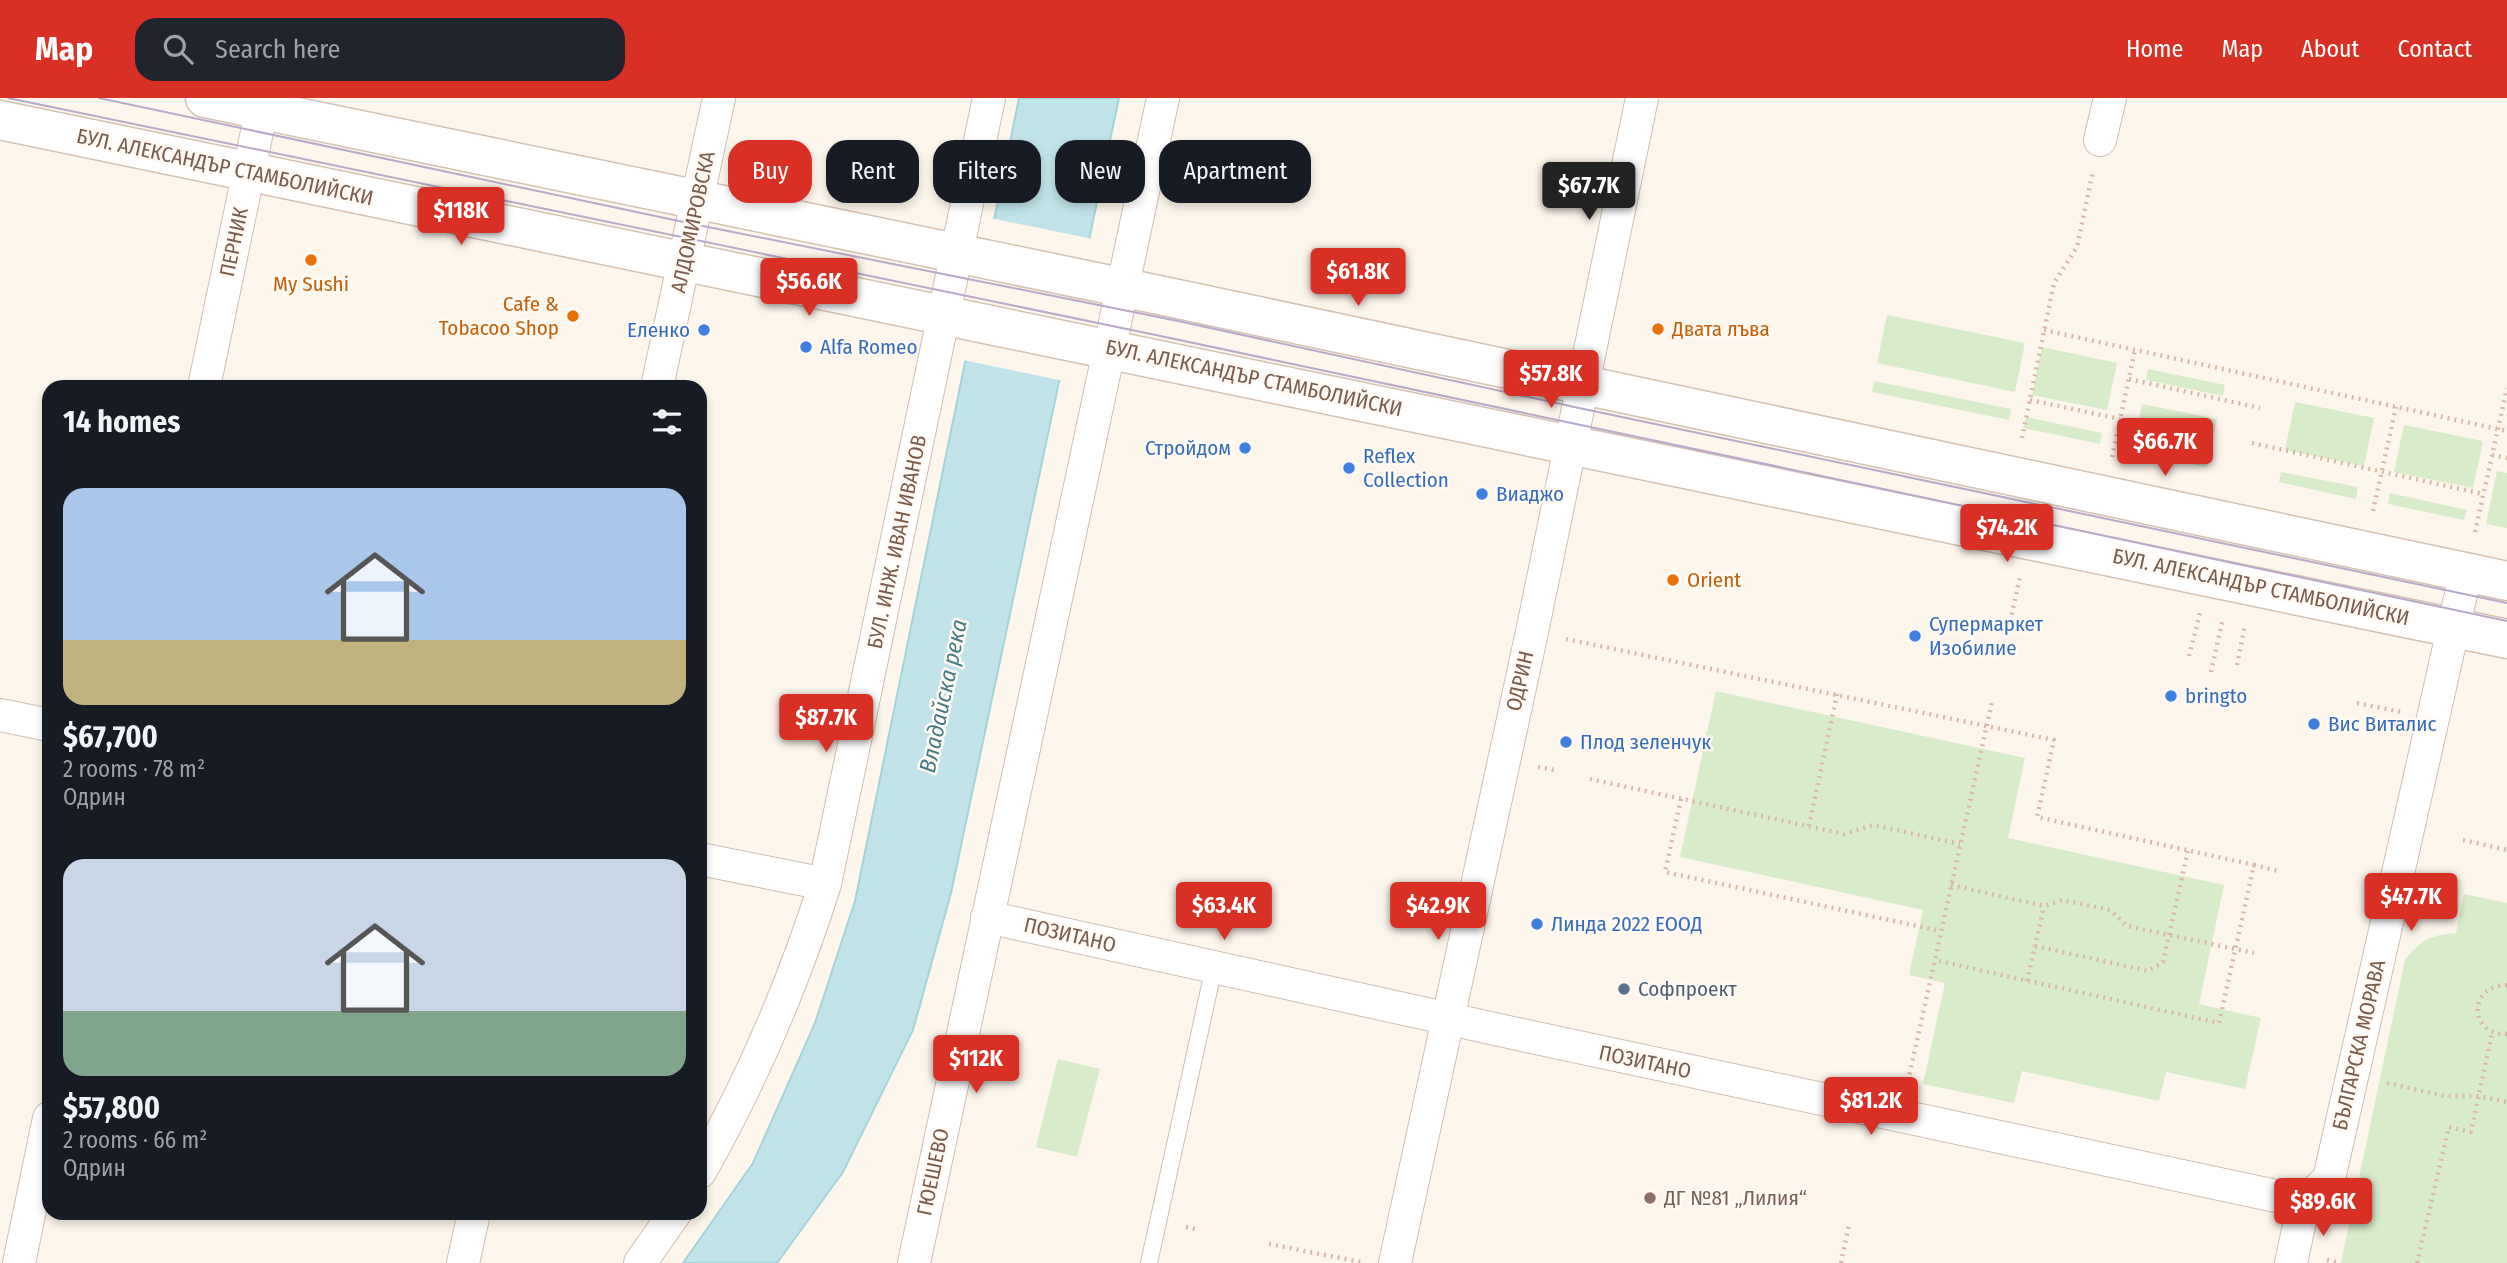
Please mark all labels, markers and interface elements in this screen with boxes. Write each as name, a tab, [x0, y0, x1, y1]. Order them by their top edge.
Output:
search box	[135, 18, 625, 81]
text: Map	[35, 29, 93, 69]
icon: search	[159, 30, 197, 68]
text: Search here	[215, 34, 340, 65]
text: Home	[2126, 35, 2183, 63]
text: Map	[2221, 35, 2263, 63]
text: About	[2301, 35, 2359, 63]
text: Contact	[2397, 35, 2472, 63]
street label: БУЛ. АЛЕКСАНДЪР СТАМБОЛИЙСКИ	[74, 123, 376, 211]
chip: Buy	[728, 140, 812, 203]
chip: Rent	[826, 140, 919, 203]
chip: Filters	[933, 140, 1041, 203]
chip: New	[1055, 140, 1145, 203]
chip: Apartment	[1159, 140, 1311, 203]
street label: АЛДОМИРОВСКА	[665, 149, 721, 295]
pin: $67.7K	[1532, 162, 1646, 222]
text: $67.7K	[1558, 171, 1620, 199]
pin: $118K	[412, 188, 510, 247]
text: $118K	[433, 196, 489, 224]
street label: ПЕРНИК	[214, 204, 254, 279]
pin: $61.8K	[1301, 248, 1415, 308]
marker: My Sushi	[303, 252, 319, 268]
text: $61.8K	[1327, 257, 1389, 285]
pin: $56.6K	[752, 258, 866, 318]
text: $56.6K	[776, 267, 842, 295]
place label: My Sushi	[273, 271, 349, 297]
place label: Cafe & Tobacoo Shop	[439, 291, 559, 341]
marker: Cafe & Tobacoo Shop	[565, 308, 581, 324]
place label: Двата лъва	[1671, 316, 1770, 342]
place label: Еленко	[627, 317, 690, 343]
marker: Двата лъва	[1650, 321, 1666, 337]
marker: Еленко	[696, 322, 712, 338]
place label: Alfa Romeo	[820, 334, 918, 360]
street label: БУЛ. АЛЕКСАНДЪР СТАМБОЛИЙСКИ	[1103, 334, 1405, 422]
marker: Alfa Romeo	[798, 339, 814, 355]
pin: $57.8K	[1494, 350, 1608, 410]
text: $57.8K	[1520, 359, 1582, 387]
icon: filters	[648, 403, 686, 441]
text: 14 homes	[63, 404, 180, 440]
pin: $66.7K	[2108, 418, 2222, 478]
text: $66.7K	[2133, 427, 2197, 455]
street label: БУЛ. ИНЖ. ИВАН ИВАНОВ	[862, 433, 932, 651]
place label: Стройдом	[1145, 435, 1231, 461]
marker: Стройдом	[1237, 440, 1253, 456]
place label: Reflex Collection	[1363, 443, 1449, 493]
marker: Reflex Collection	[1341, 460, 1357, 476]
place label: Виаджо	[1496, 481, 1564, 507]
marker: Виаджо	[1474, 486, 1490, 502]
pin: $74.2K	[1950, 504, 2064, 564]
text: $74.2K	[1976, 513, 2038, 541]
icon: home	[312, 534, 438, 660]
street label: БУЛ. АЛЕКСАНДЪР СТАМБОЛИЙСКИ	[2110, 543, 2412, 631]
place label: Orient	[1687, 567, 1741, 593]
marker: Orient	[1665, 572, 1681, 588]
place label: Супермаркет Изобилие	[1929, 611, 2043, 661]
water label: Владайска река	[913, 617, 973, 775]
marker: Супермаркет Изобилие	[1907, 628, 1923, 644]
street label: ОДРИН	[1500, 648, 1540, 714]
place label: bringto	[2185, 683, 2247, 709]
marker: bringto	[2163, 688, 2179, 704]
pin: $87.7K	[769, 694, 883, 754]
text: $87.7K	[795, 703, 857, 731]
place label: Вис Виталис	[2328, 711, 2437, 737]
marker: Вис Виталис	[2306, 716, 2322, 732]
text: $67,700	[63, 719, 158, 755]
place label: Плод зеленчук	[1580, 729, 1711, 755]
marker: Плод зеленчук	[1558, 734, 1574, 750]
text: 2 rooms · 78 m²	[63, 755, 205, 783]
text: Одрин	[63, 783, 126, 811]
pin: $47.7K	[2354, 874, 2468, 933]
pin: $63.4K	[1167, 882, 1281, 942]
pin: $42.9K	[1381, 882, 1495, 942]
text: $47.7K	[2380, 882, 2442, 910]
text: $63.4K	[1192, 891, 1256, 919]
text: $42.9K	[1406, 891, 1470, 919]
icon: home	[312, 905, 438, 1031]
place label: Линда 2022 ЕООД	[1551, 911, 1703, 937]
street label: ПОЗИТАНО	[1021, 912, 1119, 958]
marker: Линда 2022 ЕООД	[1529, 916, 1545, 932]
street label: БЪЛГАРСКА МОРАВА	[2327, 957, 2391, 1133]
place label: Софпроект	[1638, 976, 1737, 1002]
marker: Софпроект	[1616, 981, 1632, 997]
pin: $112K	[927, 1035, 1025, 1095]
street label: ПОЗИТАНО	[1596, 1040, 1694, 1084]
text: $112K	[949, 1044, 1003, 1072]
pin: $81.2K	[1814, 1077, 1928, 1137]
text: $81.2K	[1840, 1086, 1902, 1114]
text: $57,800	[63, 1090, 160, 1126]
text: 2 rooms · 66 m²	[63, 1126, 207, 1154]
street label: ГЮЕШЕВО	[911, 1126, 955, 1218]
text: Одрин	[63, 1154, 126, 1182]
pin: $89.6K	[2266, 1178, 2380, 1238]
place label: ДГ №81 „Лилия“	[1663, 1185, 1807, 1211]
text: $89.6K	[2290, 1187, 2356, 1215]
marker: ДГ №81 „Лилия“	[1642, 1190, 1658, 1206]

